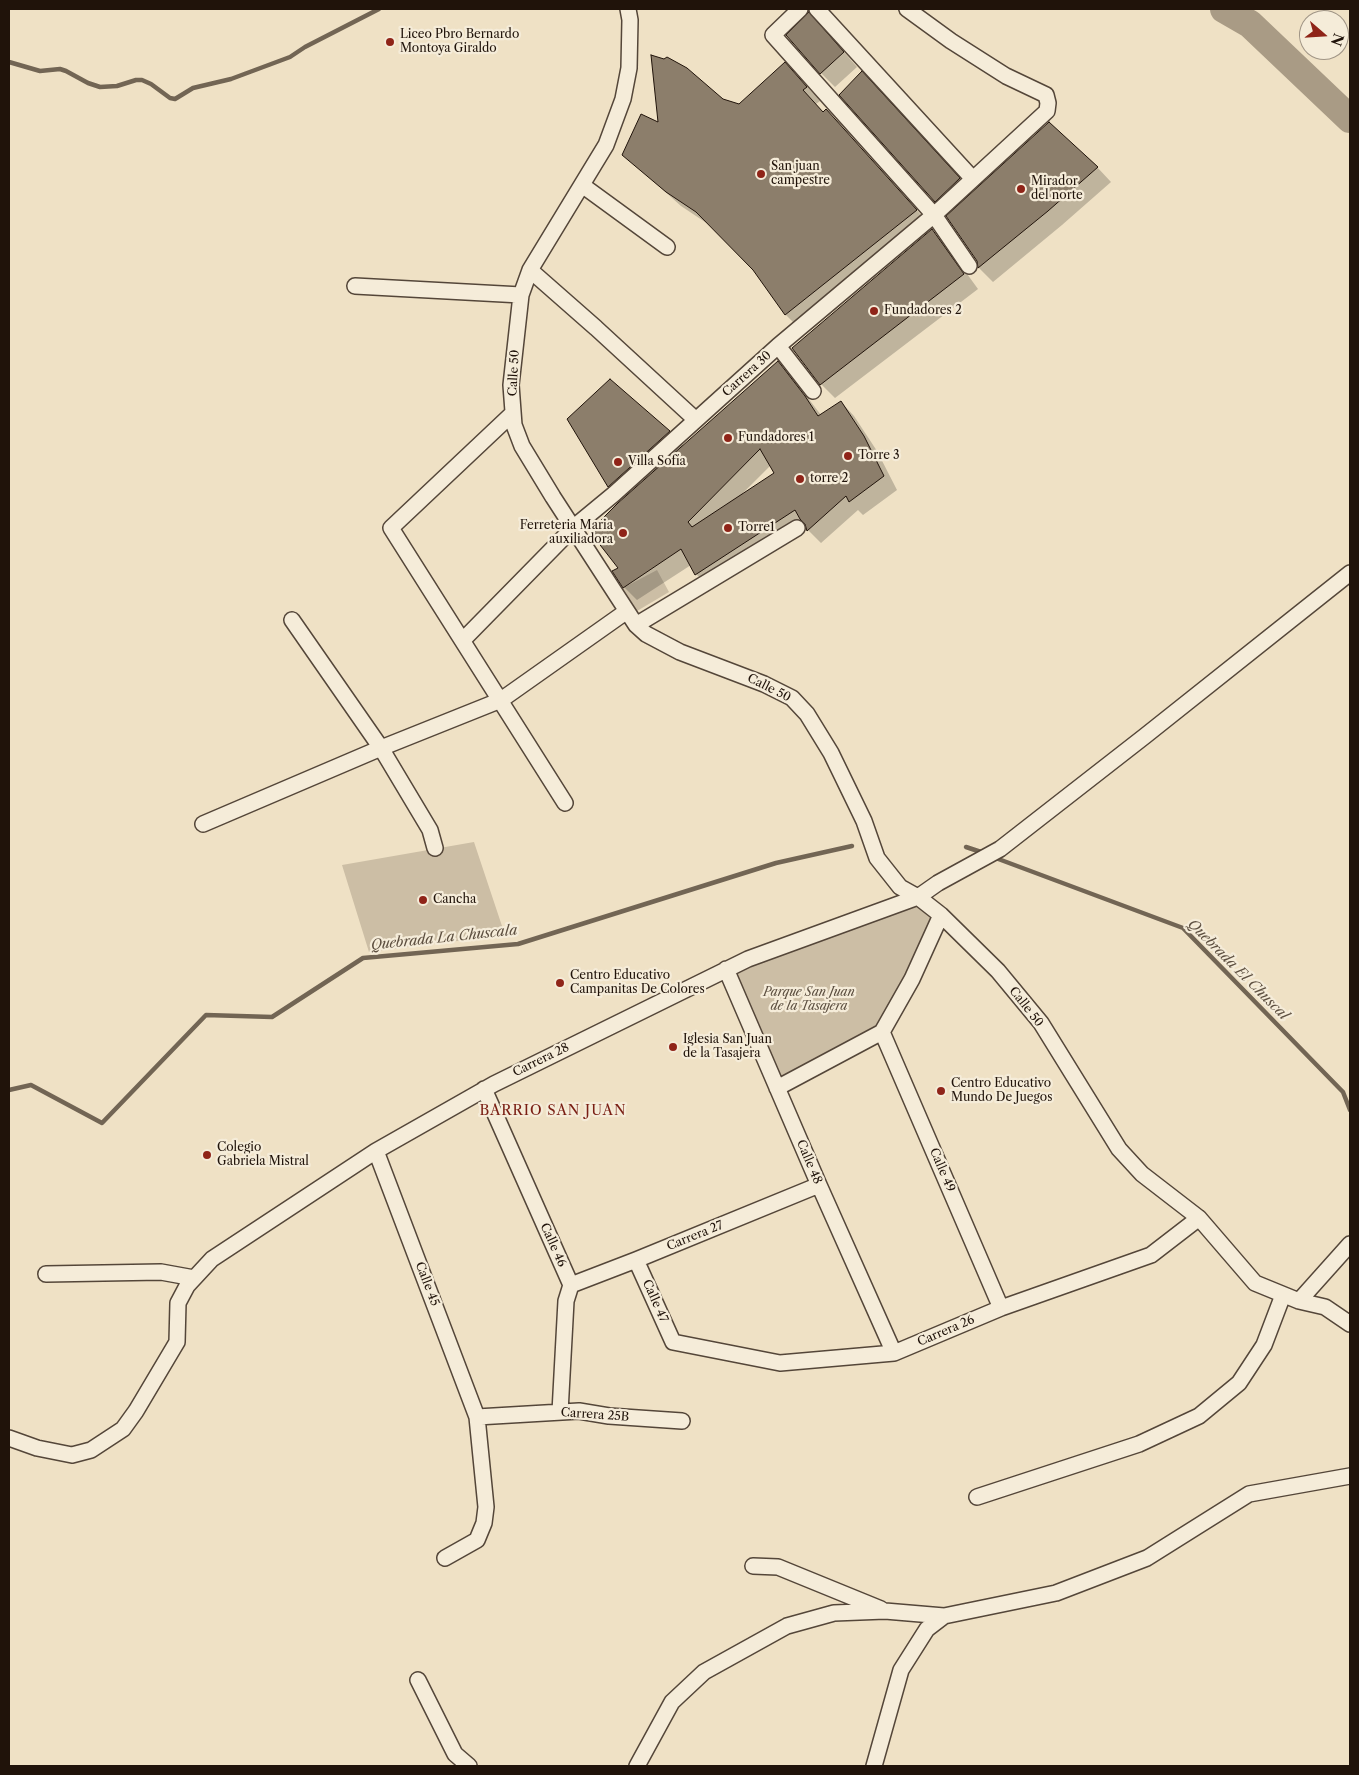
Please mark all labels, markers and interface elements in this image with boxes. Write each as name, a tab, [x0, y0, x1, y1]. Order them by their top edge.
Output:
north arrow	[1299, 10, 1349, 60]
place label: Liceo Pbro Bernardo Montoya Giraldo	[400, 28, 519, 56]
text: N	[1327, 31, 1348, 48]
marker: Liceo Pbro Bernardo Montoya Giraldo	[384, 36, 396, 48]
place label: San juan campestre	[771, 160, 830, 188]
marker: San juan campestre	[755, 168, 767, 180]
place label: Mirador del norte	[1031, 175, 1083, 203]
marker: Mirador del norte	[1015, 183, 1027, 195]
place label: Fundadores 2	[884, 304, 962, 318]
marker: Fundadores 2	[868, 305, 880, 317]
street label: Carrera 30	[720, 348, 774, 400]
street label: Calle 50	[506, 349, 522, 397]
place label: Fundadores 1	[738, 431, 814, 445]
marker: Fundadores 1	[722, 432, 734, 444]
place label: Torre 3	[858, 449, 900, 463]
marker: Torre 3	[842, 450, 854, 462]
place label: Villa Sofía	[628, 455, 686, 469]
marker: Villa Sofía	[612, 456, 624, 468]
place label: torre 2	[810, 472, 848, 486]
marker: torre 2	[794, 473, 806, 485]
place label: Ferreteria Maria auxiliadora	[520, 519, 613, 547]
place label: Torre1	[738, 521, 775, 535]
marker: Torre1	[722, 522, 734, 534]
marker: Ferreteria Maria auxiliadora	[617, 527, 629, 539]
street label: Calle 50	[745, 671, 793, 705]
place label: Cancha	[433, 893, 476, 907]
marker: Cancha	[417, 894, 429, 906]
water label: Quebrada El Chuscal	[1184, 916, 1292, 1024]
water label: Quebrada La Chuscala	[370, 922, 518, 954]
place label: Centro Educativo Campanitas De Colores	[570, 969, 705, 997]
marker: Centro Educativo Campanitas De Colores	[554, 977, 566, 989]
street label: Calle 50	[1006, 984, 1046, 1030]
park label: Parque San Juan de la Tasajera	[763, 986, 855, 1014]
place label: Iglesia San Juan de la Tasajera	[683, 1033, 772, 1061]
street label: Carrera 28	[511, 1040, 571, 1080]
marker: Iglesia San Juan de la Tasajera	[667, 1041, 679, 1053]
place label: Centro Educativo Mundo De Juegos	[951, 1077, 1052, 1105]
marker: Centro Educativo Mundo De Juegos	[935, 1085, 947, 1097]
district label: BARRIO SAN JUAN	[478, 1103, 628, 1119]
street label: Calle 48	[793, 1138, 825, 1186]
place label: Colegio Gabriela Mistral	[217, 1141, 309, 1169]
street label: Calle 49	[926, 1146, 958, 1194]
marker: Colegio Gabriela Mistral	[201, 1149, 213, 1161]
street label: Carrera 27	[665, 1218, 725, 1254]
street label: Calle 46	[537, 1221, 569, 1269]
street label: Calle 45	[412, 1260, 442, 1308]
street label: Calle 47	[639, 1277, 671, 1325]
street label: Carrera 26	[915, 1313, 977, 1349]
street label: Carrera 25B	[560, 1405, 630, 1425]

